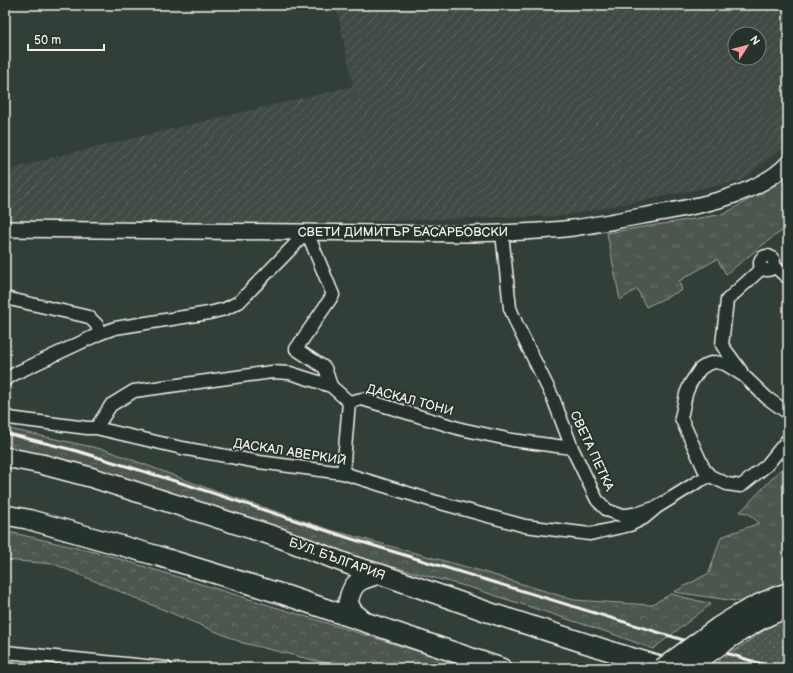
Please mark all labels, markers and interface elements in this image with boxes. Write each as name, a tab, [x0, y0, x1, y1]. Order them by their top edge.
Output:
scale bar	[28, 26, 104, 52]
north arrow	[727, 26, 767, 66]
text: 50 m	[34, 33, 61, 48]
text: N	[747, 33, 762, 48]
street label: СВЕТИ ДИМИТЪР БАСАРБОВСКИ	[298, 224, 508, 240]
street label: ДАСКАЛ ТОНИ	[365, 381, 455, 419]
street label: СВЕТА ПЕТКА	[566, 408, 618, 494]
street label: ДАСКАЛ АВЕРКИЙ	[232, 435, 348, 469]
street label: БУЛ. БЪЛГАРИЯ	[287, 534, 387, 584]

